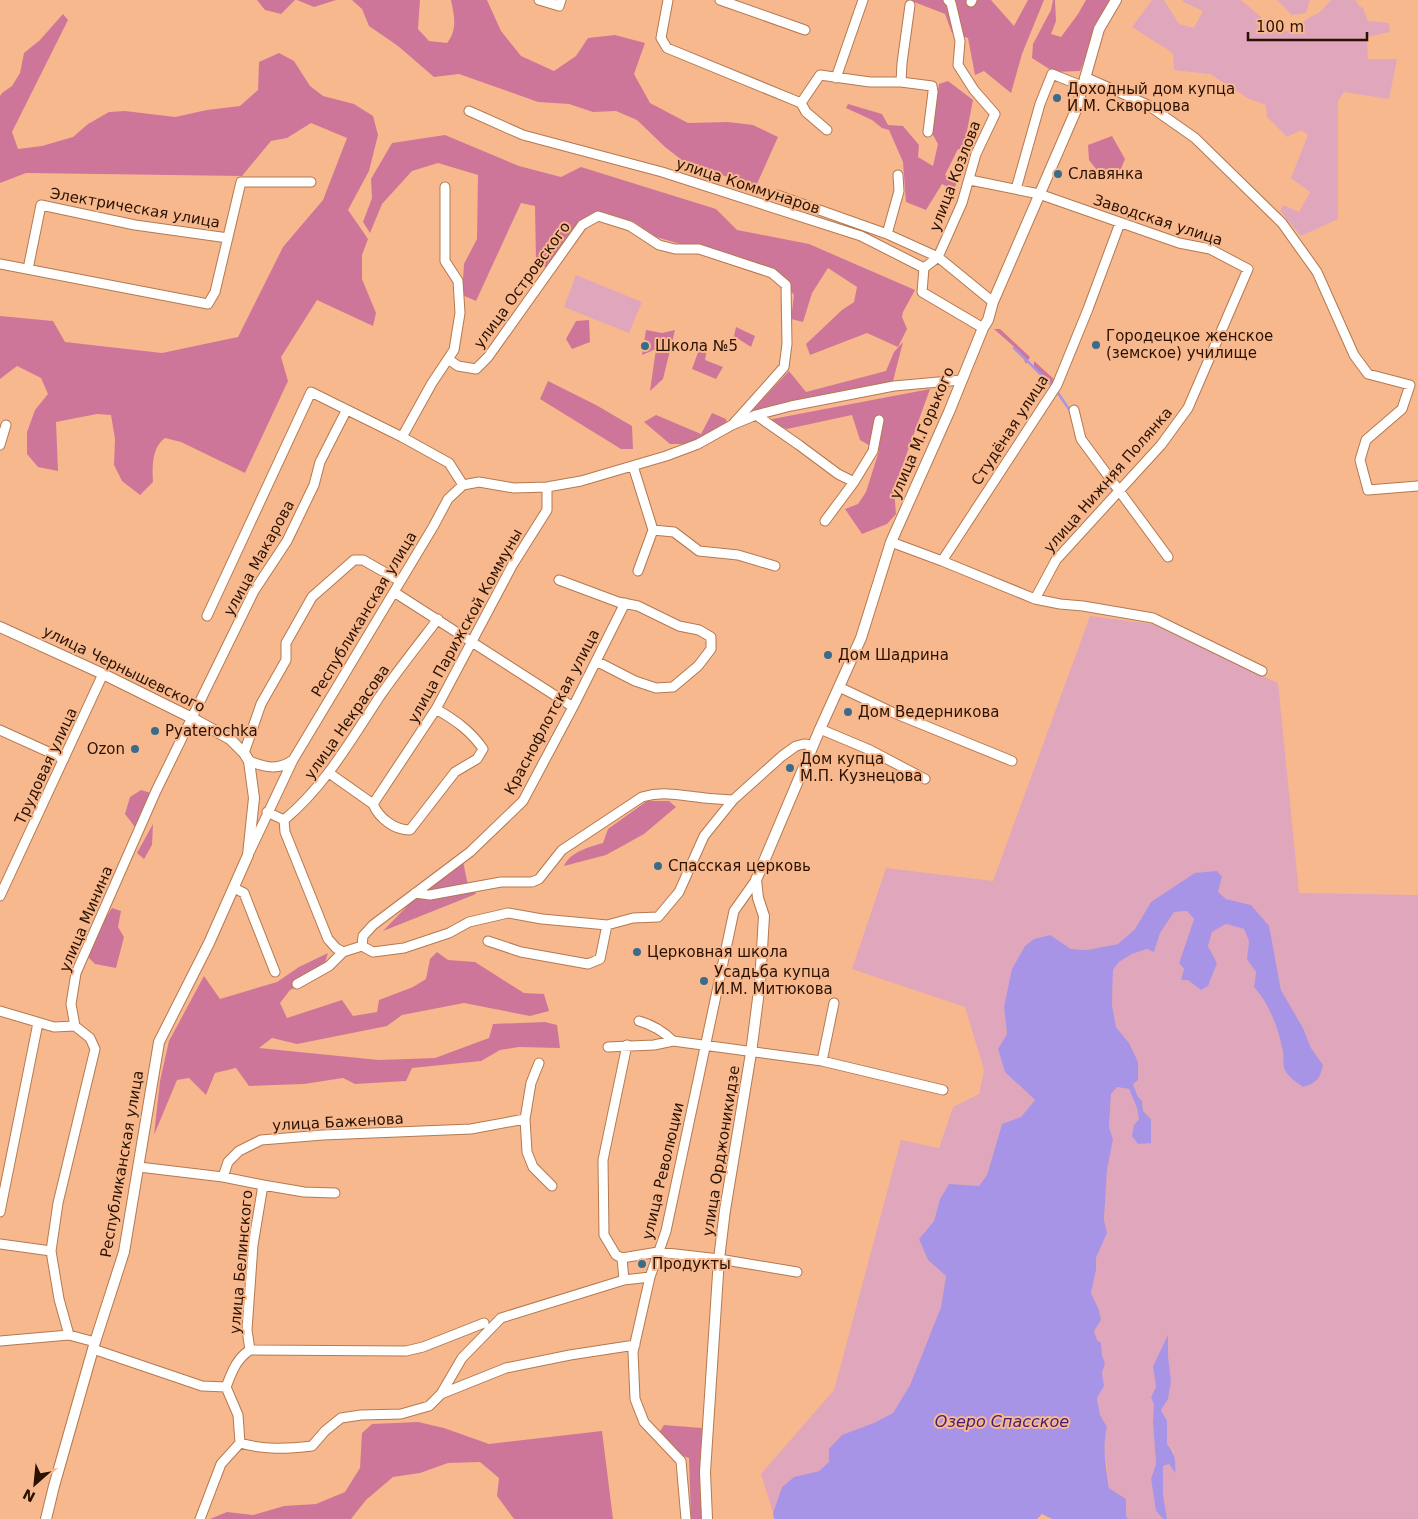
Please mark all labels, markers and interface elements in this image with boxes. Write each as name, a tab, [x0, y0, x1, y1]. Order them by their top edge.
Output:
scale bar	[1248, 10, 1367, 42]
text: 100 m	[1256, 18, 1304, 36]
place label: Доходный дом купца И.М. Скворцова	[1067, 80, 1235, 115]
marker: Доходный дом купца И.М. Скворцова	[1051, 92, 1063, 104]
street label: улица Козлова	[926, 118, 984, 234]
street label: улица Коммунаров	[674, 154, 822, 218]
place label: Славянка	[1068, 165, 1143, 183]
marker: Славянка	[1052, 168, 1064, 180]
street label: Электрическая улица	[49, 184, 221, 232]
street label: Заводская улица	[1091, 191, 1225, 249]
street label: улица Островского	[470, 218, 574, 352]
place label: Городецкое женское (земское) училище	[1106, 327, 1273, 362]
place label: Школа №5	[655, 337, 738, 355]
marker: Городецкое женское (земское) училище	[1090, 339, 1102, 351]
marker: Школа №5	[639, 340, 651, 352]
street label: улица М.Горького	[886, 364, 958, 502]
street label: Студёная улица	[968, 371, 1052, 489]
street label: улица Нижняя Полянка	[1040, 404, 1176, 556]
street label: улица Макарова	[220, 497, 298, 619]
street label: улица Парижской Коммуны	[404, 526, 526, 726]
street label: Республиканская улица	[307, 528, 421, 700]
street label: улица Чернышевского	[40, 622, 208, 716]
street label: Краснофлотская улица	[501, 626, 603, 798]
place label: Дом Шадрина	[838, 646, 949, 664]
marker: Дом Шадрина	[822, 649, 834, 661]
street label: улица Некрасова	[301, 661, 393, 783]
place label: Дом Ведерникова	[858, 703, 999, 721]
street label: Трудовая улица	[11, 705, 81, 828]
marker: Дом Ведерникова	[842, 706, 854, 718]
place label: Pyaterochka	[165, 722, 258, 740]
marker: Pyaterochka	[149, 725, 161, 737]
place label: Ozon	[87, 740, 125, 758]
marker: Ozon	[129, 743, 141, 755]
place label: Дом купца М.П. Кузнецова	[800, 750, 922, 785]
marker: Дом купца М.П. Кузнецова	[784, 762, 796, 774]
place label: Спасская церковь	[668, 857, 811, 875]
marker: Спасская церковь	[652, 860, 664, 872]
street label: улица Минина	[56, 863, 116, 975]
place label: Церковная школа	[647, 943, 788, 961]
marker: Церковная школа	[631, 946, 643, 958]
place label: Усадьба купца И.М. Митюкова	[714, 963, 833, 998]
marker: Усадьба купца И.М. Митюкова	[698, 975, 710, 987]
street label: улица Орджоникидзе	[699, 1064, 743, 1238]
street label: Республиканская улица	[97, 1069, 147, 1259]
street label: улица Революции	[638, 1100, 688, 1242]
street label: улица Баженова	[272, 1110, 404, 1134]
street label: улица Белинского	[226, 1189, 256, 1335]
place label: Продукты	[652, 1255, 731, 1273]
marker: Продукты	[636, 1258, 648, 1270]
water label: Озеро Спасское	[935, 1412, 1069, 1431]
north arrow	[10, 1459, 60, 1509]
text: N	[20, 1486, 38, 1505]

